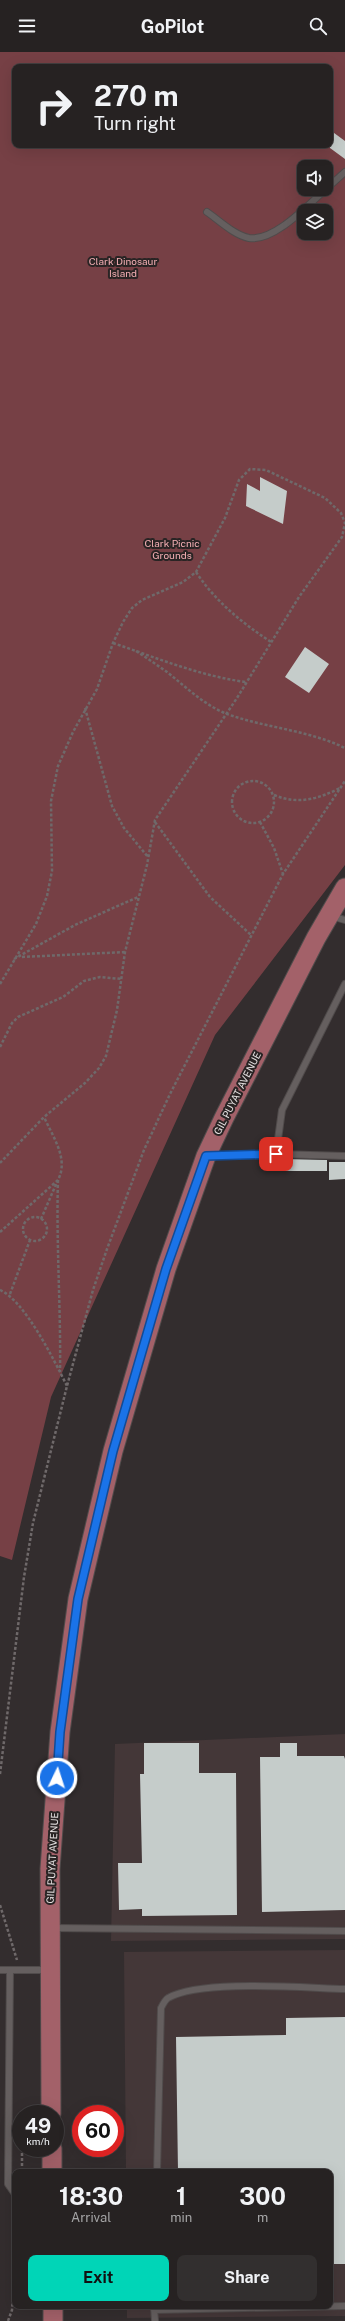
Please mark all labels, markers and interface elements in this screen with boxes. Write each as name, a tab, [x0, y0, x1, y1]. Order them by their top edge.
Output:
icon: menu	[16, 15, 38, 37]
icon: search	[307, 15, 329, 37]
text: GoPilot	[141, 16, 204, 37]
text: 270 m	[94, 79, 178, 112]
icon: right	[28, 80, 80, 132]
text: Turn right	[94, 113, 176, 134]
map controls	[297, 160, 333, 240]
button: sound	[297, 160, 333, 196]
button: layers	[297, 204, 333, 240]
park label: Clark Dinosaur Island	[89, 255, 157, 279]
park label: Clark Picnic Grounds	[144, 537, 200, 561]
street label: GIL PUYAT AVENUE	[211, 1050, 263, 1136]
pin	[259, 1137, 293, 1171]
icon: arrive	[265, 1143, 287, 1165]
position arrow	[36, 1757, 78, 1799]
street label: GIL PUYAT AVENUE	[44, 1812, 60, 1904]
speed limit sign: 60	[72, 2105, 124, 2157]
text: 49	[25, 2114, 51, 2138]
text: km/h	[26, 2135, 50, 2147]
text: 18:30	[59, 2182, 123, 2210]
text: 1	[176, 2182, 186, 2210]
text: 300	[239, 2182, 286, 2210]
text: Arrival	[71, 2210, 111, 2225]
text: min	[170, 2210, 192, 2225]
text: m	[257, 2210, 268, 2225]
button: Exit	[28, 2255, 169, 2301]
button: Share	[177, 2255, 317, 2301]

